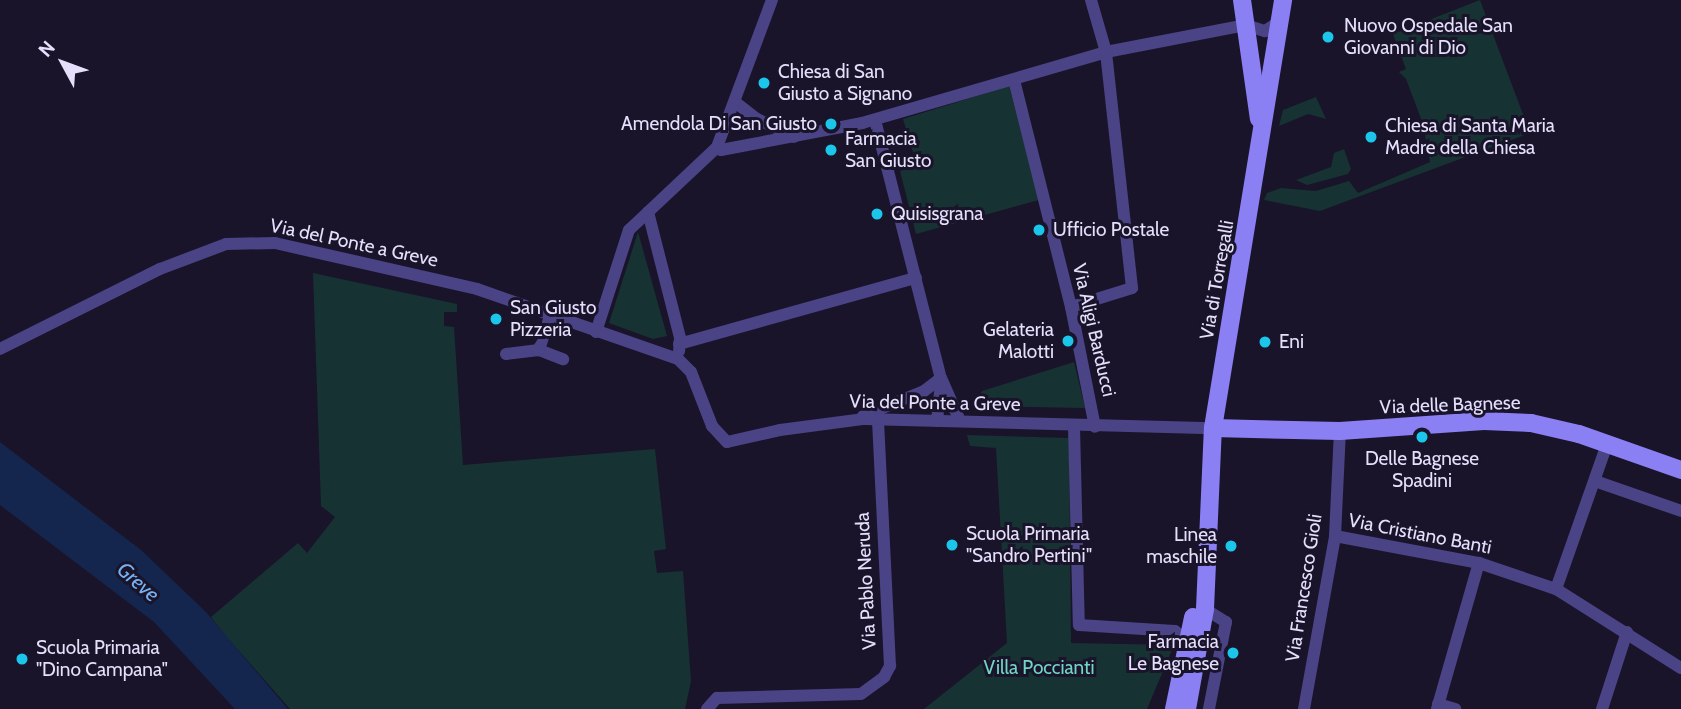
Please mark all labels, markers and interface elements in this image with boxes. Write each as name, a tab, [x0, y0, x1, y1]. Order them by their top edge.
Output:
place label: Nuovo Ospedale San Giovanni di Dio	[1344, 15, 1513, 59]
marker: Nuovo Ospedale San Giovanni di Dio	[1318, 27, 1338, 47]
north arrow	[28, 28, 98, 98]
text: N	[34, 36, 60, 62]
place label: Chiesa di San Giusto a Signano	[778, 61, 912, 105]
marker: Chiesa di San Giusto a Signano	[756, 75, 772, 91]
place label: Amendola Di San Giusto	[621, 113, 817, 135]
place label: Chiesa di Santa Maria Madre della Chiesa	[1385, 115, 1555, 159]
marker: Amendola Di San Giusto	[823, 116, 839, 132]
place label: Farmacia San Giusto	[845, 128, 931, 172]
marker: Chiesa di Santa Maria Madre della Chiesa	[1363, 129, 1379, 145]
marker: Farmacia San Giusto	[823, 142, 839, 158]
place label: Quisisgrana	[891, 203, 983, 225]
marker: Quisisgrana	[869, 206, 885, 222]
street label: Via del Ponte a Greve	[268, 214, 440, 272]
place label: Ufficio Postale	[1053, 219, 1169, 241]
street label: Via di Torregalli	[1195, 219, 1239, 341]
marker: Ufficio Postale	[1031, 222, 1047, 238]
street label: Via Aligi Barducci	[1068, 261, 1120, 399]
place label: San Giusto Pizzeria	[510, 297, 596, 341]
marker: San Giusto Pizzeria	[488, 311, 504, 327]
place label: Gelateria Malotti	[983, 319, 1054, 363]
place label: Eni	[1279, 331, 1304, 353]
marker: Gelateria Malotti	[1060, 333, 1076, 349]
marker: Eni	[1257, 334, 1273, 350]
street label: Via del Ponte a Greve	[849, 390, 1021, 416]
street label: Via delle Bagnese	[1379, 391, 1521, 419]
marker: Delle Bagnese Spadini	[1414, 429, 1430, 445]
place label: Delle Bagnese Spadini	[1365, 448, 1479, 492]
street label: Via Cristiano Banti	[1346, 509, 1494, 559]
street label: Via Pablo Neruda	[851, 512, 881, 650]
street label: Via Francesco Gioli	[1281, 512, 1327, 664]
place label: Scuola Primaria "Sandro Pertini"	[966, 523, 1092, 567]
place label: Linea maschile	[1146, 524, 1217, 568]
marker: Scuola Primaria "Sandro Pertini"	[944, 537, 960, 553]
marker: Linea maschile	[1223, 538, 1239, 554]
water label: Greve	[112, 557, 164, 607]
place label: Farmacia Le Bagnese	[1128, 631, 1219, 675]
place label: Scuola Primaria "Dino Campana"	[36, 637, 168, 681]
marker: Farmacia Le Bagnese	[1225, 645, 1241, 661]
marker: Scuola Primaria "Dino Campana"	[14, 651, 30, 667]
park label: Villa Poccianti	[983, 657, 1095, 679]

